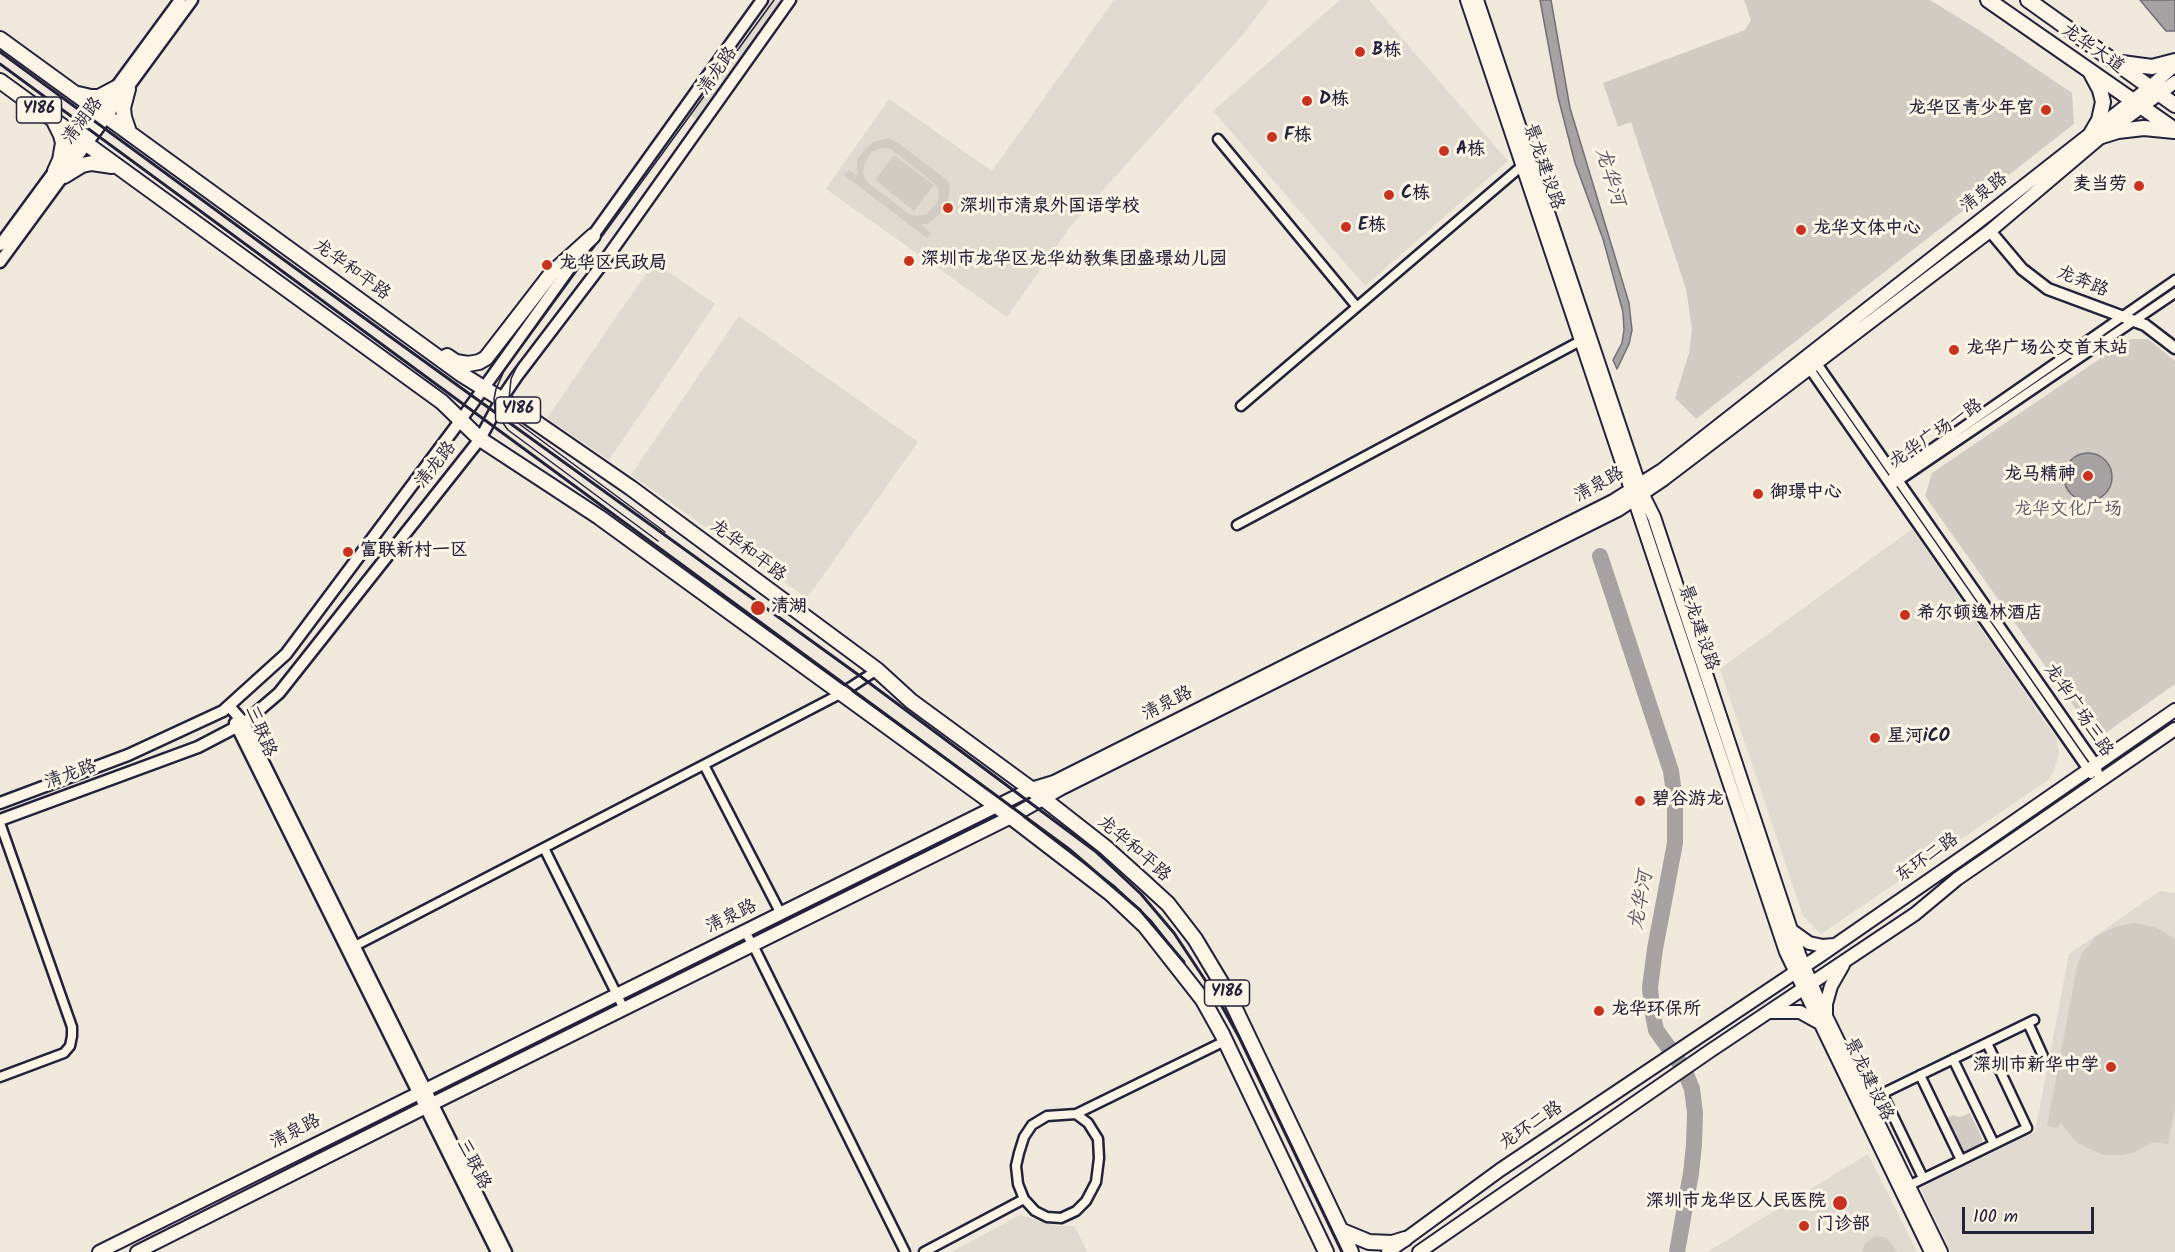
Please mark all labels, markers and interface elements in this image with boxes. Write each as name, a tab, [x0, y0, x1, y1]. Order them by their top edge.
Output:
street label: 龙华大道	[2056, 21, 2128, 79]
place label: B栋	[1372, 41, 1401, 63]
street label: 清龙路	[695, 44, 743, 100]
marker: B栋	[1353, 45, 1367, 59]
place label: D栋	[1319, 90, 1349, 112]
street label: 清湖路	[59, 94, 109, 150]
marker: D栋	[1300, 94, 1314, 108]
road number: Y186	[16, 97, 62, 123]
place label: 龙华区青少年宫	[1908, 99, 2034, 121]
marker: 龙华区青少年宫	[2039, 103, 2053, 117]
street label: 景龙建设路	[1517, 121, 1567, 213]
place label: F栋	[1284, 126, 1312, 148]
marker: F栋	[1265, 130, 1279, 144]
place label: A栋	[1456, 140, 1485, 162]
marker: A栋	[1437, 144, 1451, 158]
water label: 龙华河	[1588, 145, 1628, 209]
street label: 清泉路	[1957, 169, 2013, 219]
place label: 麦当劳	[2073, 175, 2127, 197]
marker: 麦当劳	[2132, 179, 2146, 193]
place label: C栋	[1401, 184, 1430, 206]
marker: C栋	[1382, 188, 1396, 202]
place label: 深圳市清泉外国语学校	[960, 197, 1140, 219]
marker: 深圳市清泉外国语学校	[941, 201, 955, 215]
place label: E栋	[1358, 216, 1386, 238]
place label: 龙华文体中心	[1813, 219, 1921, 241]
marker: E栋	[1339, 220, 1353, 234]
marker: 龙华文体中心	[1794, 223, 1808, 237]
street label: 龙华和平路	[308, 236, 394, 306]
place label: 深圳市龙华区龙华幼教集团盛璟幼儿园	[921, 250, 1227, 272]
place label: 龙华区民政局	[559, 254, 667, 276]
marker: 深圳市龙华区龙华幼教集团盛璟幼儿园	[902, 254, 916, 268]
marker: 龙华区民政局	[540, 258, 554, 272]
street label: 龙奔路	[2053, 263, 2111, 303]
place label: 龙华广场公交首末站	[1966, 339, 2128, 361]
marker: 龙华广场公交首末站	[1947, 343, 1961, 357]
street label: 龙华广场一路	[1886, 396, 1988, 474]
road number: Y186	[496, 397, 540, 423]
street label: 清龙路	[412, 438, 462, 494]
street label: 清泉路	[1571, 463, 1629, 509]
place label: 龙马精神	[2004, 465, 2076, 487]
marker: 龙马精神	[2081, 469, 2095, 483]
place label: 御璟中心	[1770, 483, 1842, 505]
marker: 御璟中心	[1751, 487, 1765, 501]
park label: 龙华文化广场	[2014, 500, 2122, 522]
street label: 龙华和平路	[705, 516, 789, 588]
place label: 富联新村一区	[360, 541, 468, 563]
marker: 富联新村一区	[341, 545, 355, 559]
street label: 景龙建设路	[1672, 582, 1722, 674]
place label: 清湖	[771, 597, 807, 619]
marker: 清湖	[749, 599, 767, 617]
place label: 希尔顿逸林酒店	[1917, 604, 2043, 626]
marker: 希尔顿逸林酒店	[1898, 608, 1912, 622]
street label: 龙华广场三路	[2038, 660, 2116, 762]
street label: 清泉路	[1139, 683, 1197, 727]
street label: 三联路	[239, 703, 279, 761]
place label: 星河iCO	[1887, 727, 1950, 749]
marker: 星河iCO	[1868, 731, 1882, 745]
street label: 清龙路	[42, 757, 100, 795]
place label: 碧谷游龙	[1652, 790, 1724, 812]
marker: 碧谷游龙	[1633, 794, 1647, 808]
street label: 龙华和平路	[1092, 812, 1174, 888]
street label: 东环二路	[1892, 830, 1964, 888]
water label: 龙华河	[1626, 869, 1660, 933]
street label: 清泉路	[703, 896, 761, 940]
road number: Y186	[1204, 980, 1250, 1006]
place label: 龙华环保所	[1611, 1000, 1701, 1022]
marker: 龙华环保所	[1592, 1004, 1606, 1018]
street label: 景龙建设路	[1838, 1035, 1896, 1125]
place label: 深圳市新华中学	[1973, 1056, 2099, 1078]
marker: 深圳市新华中学	[2104, 1060, 2118, 1074]
street label: 龙环二路	[1496, 1098, 1568, 1156]
street label: 清泉路	[267, 1111, 325, 1155]
street label: 三联路	[450, 1136, 494, 1194]
place label: 深圳市龙华区人民医院	[1646, 1192, 1826, 1214]
marker: 深圳市龙华区人民医院	[1831, 1194, 1849, 1212]
scale bar	[1965, 1195, 2097, 1233]
text: 100 m	[1973, 1203, 2018, 1232]
place label: 门诊部	[1816, 1215, 1870, 1237]
marker: 门诊部	[1797, 1219, 1811, 1233]

